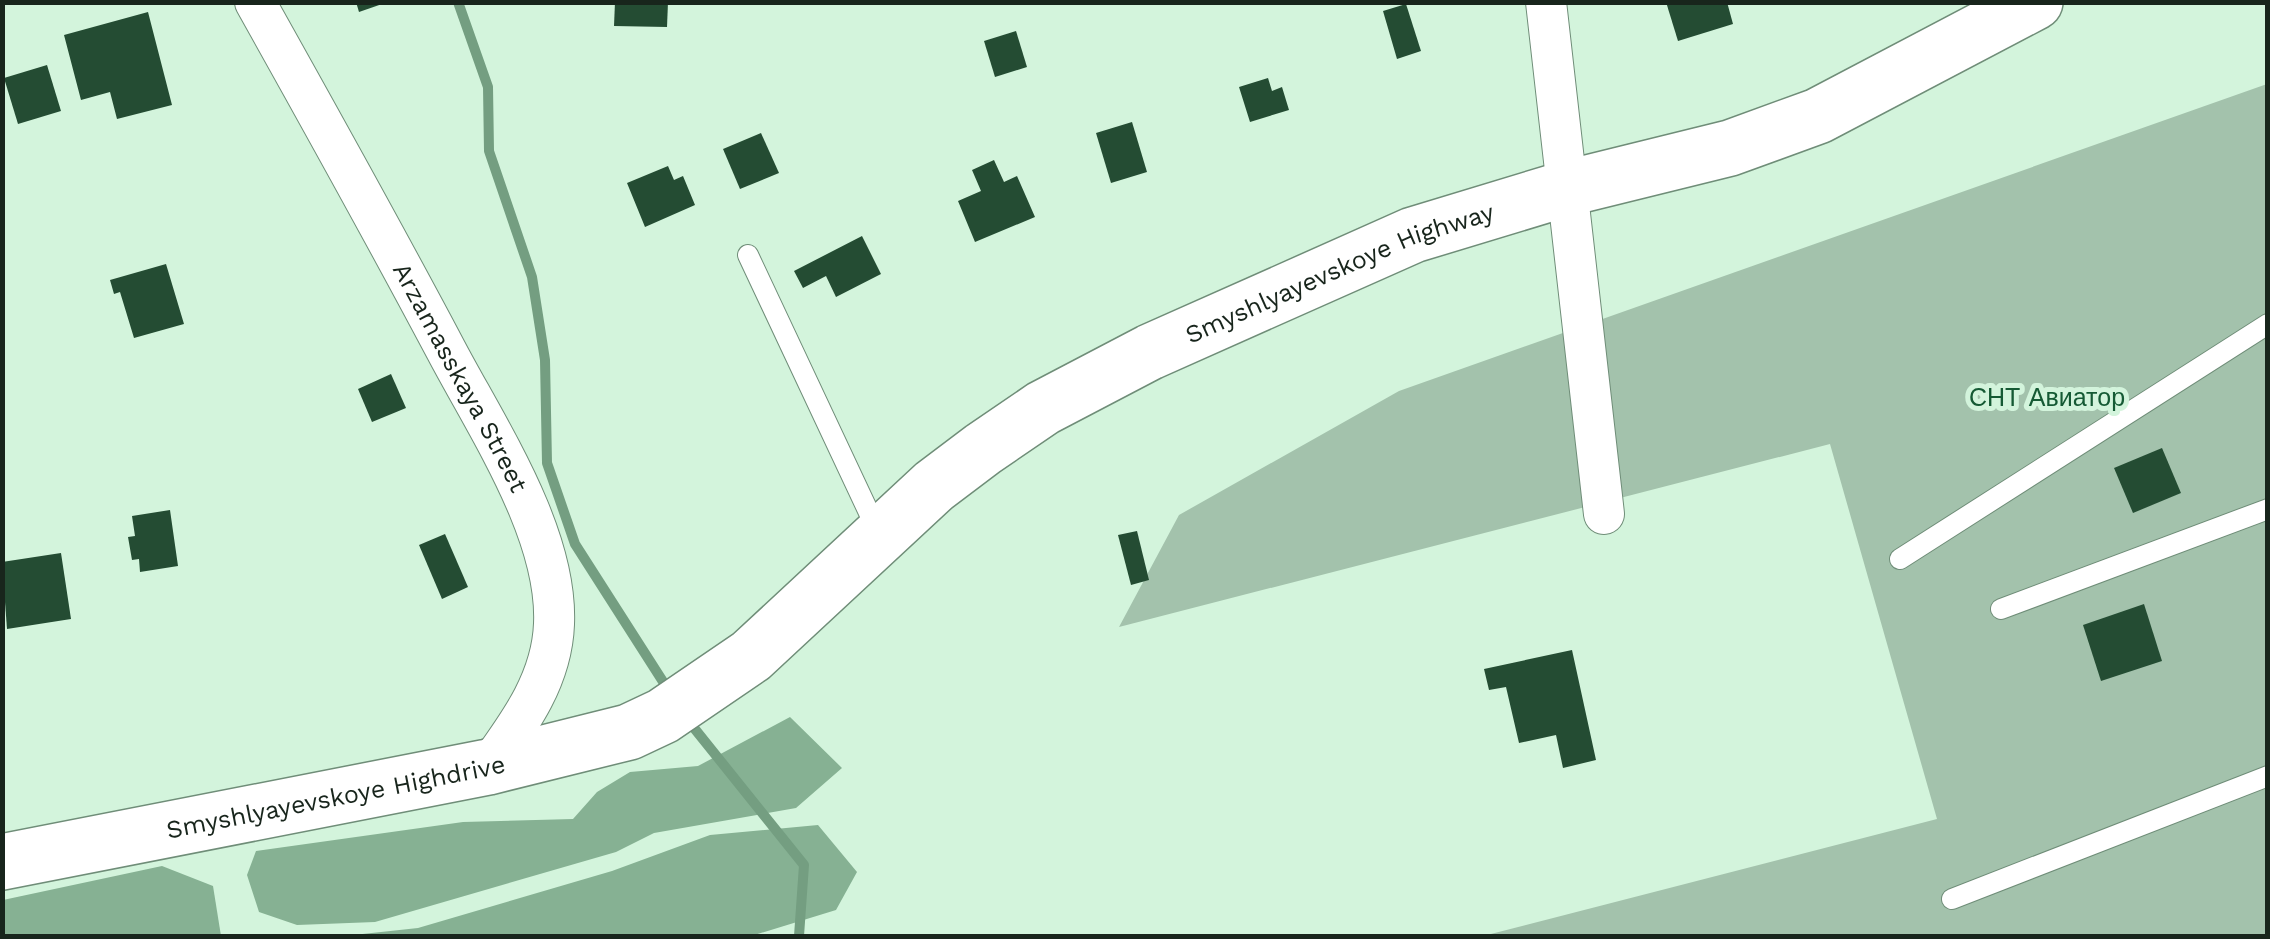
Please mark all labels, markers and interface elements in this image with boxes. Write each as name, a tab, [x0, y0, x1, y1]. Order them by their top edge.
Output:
street label: Smyshlyayevskoye Highway	[1181, 197, 1497, 349]
street label: Arzamasskaya Street	[387, 258, 534, 497]
park label: СНТ Авиатор	[1969, 383, 2125, 412]
street label: Smyshlyayevskoye Highdrive	[164, 749, 508, 844]

